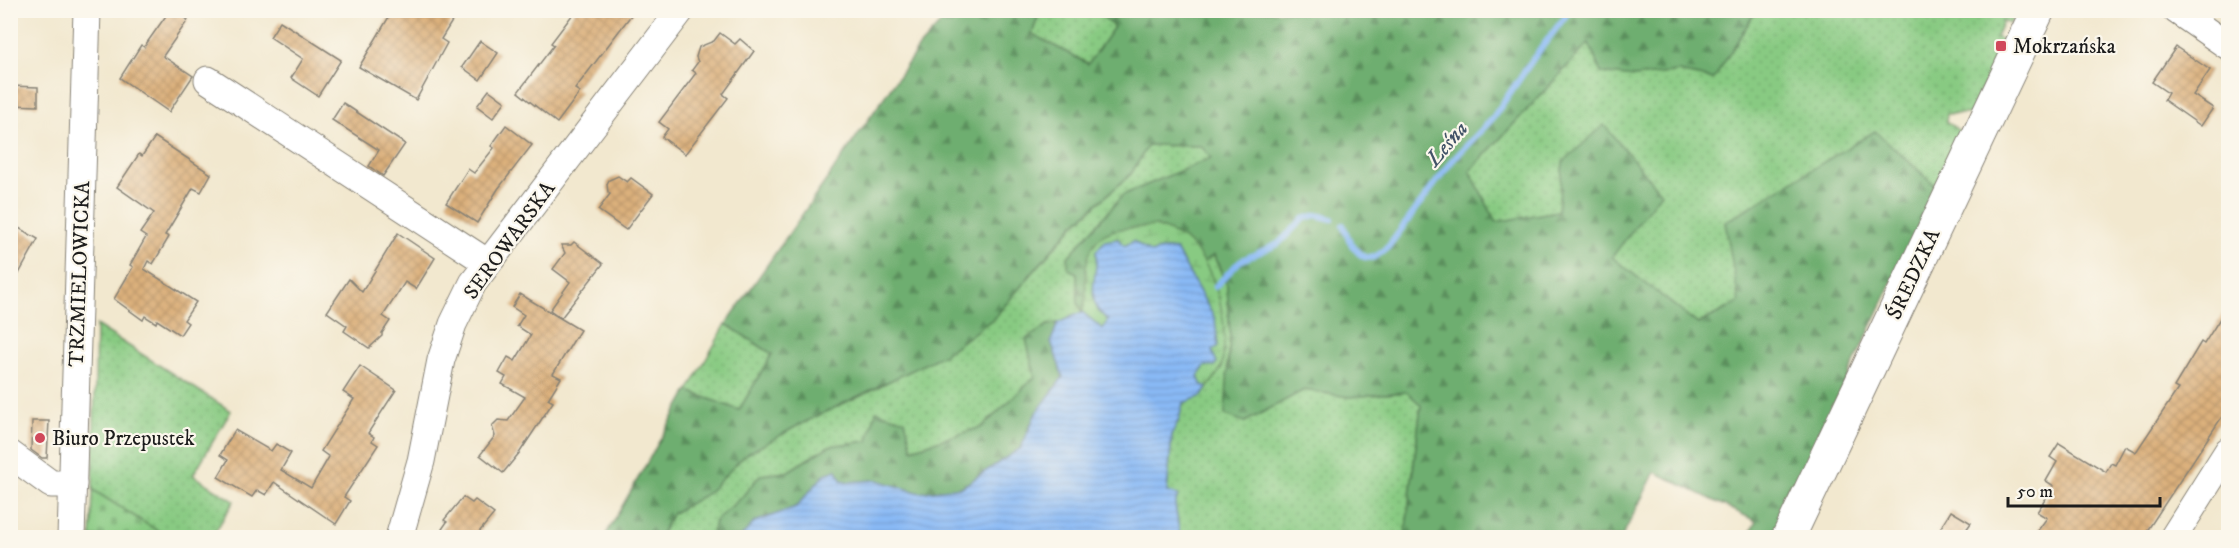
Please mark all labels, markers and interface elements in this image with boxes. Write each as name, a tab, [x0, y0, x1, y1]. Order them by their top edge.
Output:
place label: Mokrzańska	[2013, 34, 2116, 60]
marker: Mokrzańska	[1994, 39, 2008, 53]
water label: Leśna	[1419, 116, 1474, 173]
street label: SEROWARSKA	[458, 176, 562, 305]
street label: TRZMIELOWICKA	[64, 180, 96, 367]
street label: ŚREDZKA	[1880, 224, 1946, 324]
place label: Biuro Przepustek	[52, 426, 195, 452]
marker: Biuro Przepustek	[33, 431, 47, 445]
scale bar	[2008, 470, 2160, 508]
text: 50 m	[2017, 481, 2053, 503]

